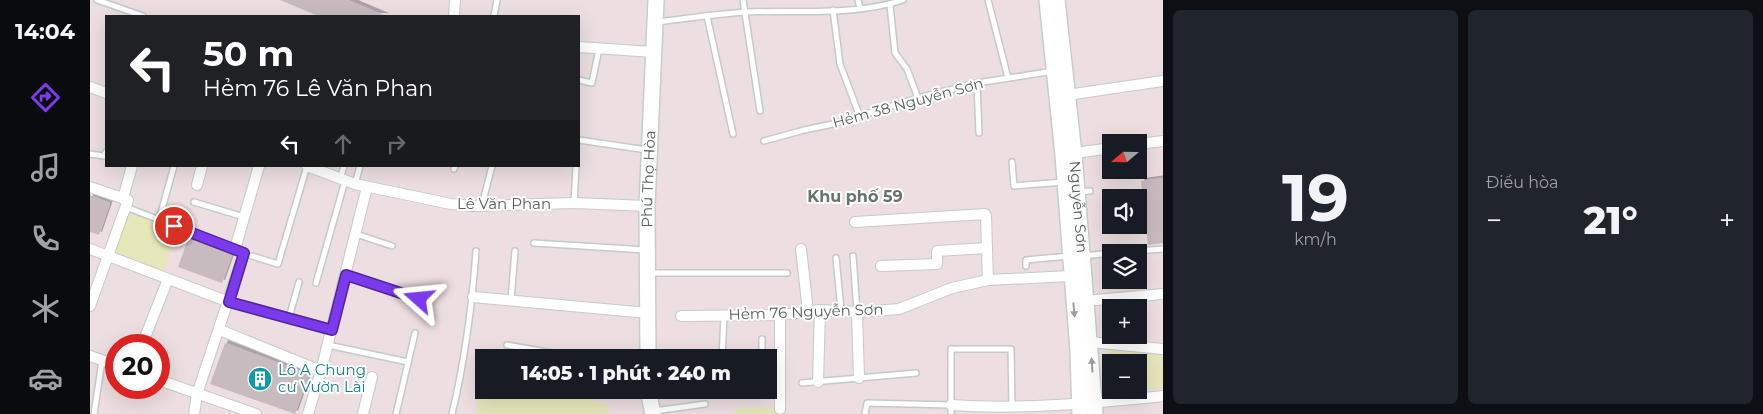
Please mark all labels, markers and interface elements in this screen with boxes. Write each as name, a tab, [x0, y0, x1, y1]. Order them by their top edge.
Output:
text: 14:04	[15, 18, 75, 45]
text: 50 m	[203, 32, 294, 75]
icon: left	[120, 35, 185, 100]
street label: Hẻm 38 Nguyễn Sơn	[830, 73, 985, 132]
text: Hẻm 76 Lê Văn Phan	[203, 75, 433, 102]
icon: directions	[28, 80, 63, 115]
icon: left	[276, 130, 304, 158]
icon: ahead	[329, 130, 357, 158]
icon: right	[382, 130, 410, 158]
street label: Phú Thọ Hòa	[637, 130, 659, 228]
north arrow	[1102, 134, 1148, 179]
map controls	[1102, 134, 1147, 399]
icon: music	[28, 150, 63, 185]
text: 19	[1282, 158, 1349, 237]
street label: Nguyễn Sơn	[1066, 160, 1092, 254]
text: Điều hòa	[1486, 173, 1558, 192]
district label: Khu phố 59	[807, 187, 903, 206]
button: sound	[1102, 189, 1147, 234]
street label: Lê Văn Phan	[457, 194, 551, 213]
text: 21°	[1584, 197, 1638, 244]
text: −	[1486, 203, 1502, 237]
text: +	[1719, 203, 1735, 237]
pin	[153, 205, 195, 247]
icon: arrive	[160, 212, 188, 240]
icon: phone	[28, 221, 63, 256]
text: km/h	[1294, 230, 1337, 249]
button: layers	[1102, 244, 1147, 289]
position arrow	[392, 272, 444, 324]
icon: climate	[28, 291, 63, 326]
street label: Hẻm 76 Nguyễn Sơn	[728, 299, 884, 324]
button: +	[1102, 299, 1147, 344]
one-way arrow	[1070, 302, 1078, 318]
speed limit sign: 20	[105, 334, 170, 399]
button: −	[1102, 354, 1147, 399]
one-way arrow	[1087, 357, 1095, 373]
place label: Lô A Chung cư Vườn Lài	[278, 360, 366, 396]
icon: car	[28, 361, 63, 396]
text: 14:05 · 1 phút · 240 m	[521, 362, 731, 385]
building icon: Lô A Chung cư Vườn Lài	[247, 366, 273, 392]

